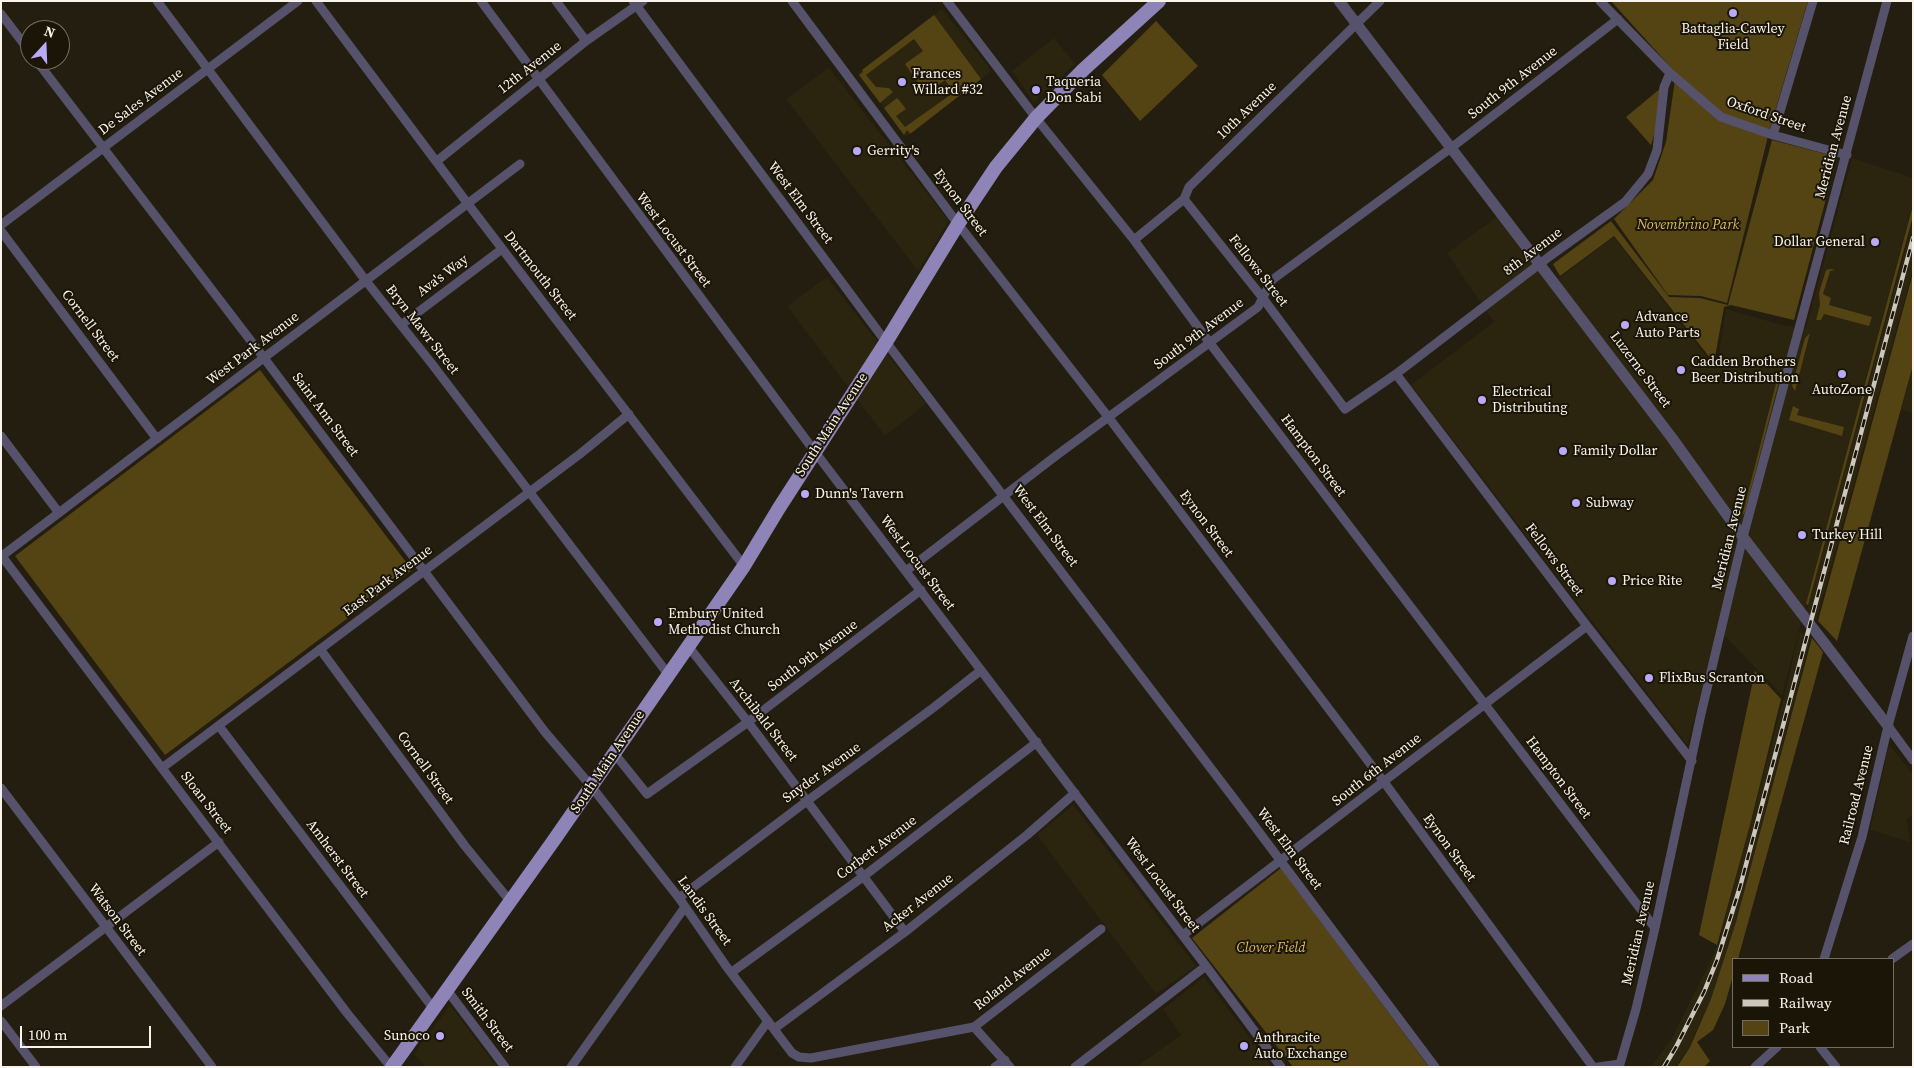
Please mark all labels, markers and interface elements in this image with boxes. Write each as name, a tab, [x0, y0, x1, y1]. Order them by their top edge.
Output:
marker: Battaglia-Cawley Field	[1727, 7, 1739, 19]
north arrow	[20, 20, 70, 70]
text: N	[42, 21, 58, 43]
place label: Battaglia-Cawley Field	[1681, 21, 1785, 54]
street label: 12th Avenue	[495, 38, 565, 98]
street label: South 9th Avenue	[1465, 43, 1561, 123]
street label: De Sales Avenue	[96, 65, 186, 139]
place label: Frances Willard #32	[912, 66, 983, 98]
place label: Taqueria Don Sabi	[1046, 74, 1102, 106]
marker: Frances Willard #32	[896, 76, 908, 88]
street label: 10th Avenue	[1214, 78, 1280, 144]
marker: Taqueria Don Sabi	[1030, 84, 1042, 96]
street label: Meridian Avenue	[1812, 93, 1856, 201]
street label: Oxford Street	[1724, 94, 1808, 136]
place label: Gerrity's	[867, 143, 920, 159]
marker: Gerrity's	[851, 145, 863, 157]
street label: West Elm Street	[764, 159, 836, 247]
street label: Eynon Street	[929, 166, 991, 240]
street label: West Locust Street	[632, 189, 714, 291]
park label: Novembrino Park	[1637, 217, 1739, 233]
street label: 8th Avenue	[1500, 224, 1566, 280]
street label: Dartmouth Street	[500, 228, 580, 324]
street label: Fellows Street	[1225, 232, 1291, 310]
place label: Dollar General	[1774, 234, 1865, 250]
marker: Dollar General	[1869, 236, 1881, 248]
street label: Ava's Way	[414, 251, 472, 301]
street label: Bryn Mawr Street	[382, 282, 462, 378]
street label: Cornell Street	[57, 287, 123, 365]
street label: South 9th Avenue	[1151, 295, 1247, 373]
street label: West Park Avenue	[203, 309, 303, 389]
place label: Advance Auto Parts	[1635, 309, 1700, 342]
marker: Advance Auto Parts	[1619, 319, 1631, 331]
street label: Luzerne Street	[1606, 329, 1674, 411]
place label: Cadden Brothers Beer Distribution	[1691, 354, 1799, 387]
marker: Cadden Brothers Beer Distribution	[1675, 364, 1687, 376]
marker: AutoZone	[1836, 368, 1848, 380]
street label: Saint Ann Street	[288, 370, 362, 460]
street label: South Main Avenue	[792, 370, 872, 480]
place label: AutoZone	[1812, 382, 1872, 398]
place label: Electrical Distributing	[1492, 384, 1567, 417]
marker: Electrical Distributing	[1476, 394, 1488, 406]
street label: Hampton Street	[1277, 412, 1349, 500]
place label: Family Dollar	[1573, 443, 1658, 459]
marker: Family Dollar	[1557, 445, 1569, 457]
street label: West Elm Street	[1009, 482, 1081, 570]
street label: Meridian Avenue	[1709, 484, 1751, 592]
place label: Dunn's Tavern	[815, 486, 904, 502]
street label: Eynon Street	[1175, 487, 1237, 561]
marker: Dunn's Tavern	[799, 488, 811, 500]
place label: Subway	[1586, 495, 1634, 511]
marker: Subway	[1570, 497, 1582, 509]
street label: West Locust Street	[876, 512, 958, 614]
street label: Fellows Street	[1521, 520, 1587, 600]
place label: Turkey Hill	[1812, 527, 1882, 543]
marker: Turkey Hill	[1796, 529, 1808, 541]
street label: East Park Avenue	[340, 542, 436, 620]
place label: Price Rite	[1622, 573, 1682, 589]
marker: Price Rite	[1606, 575, 1618, 587]
place label: Embury United Methodist Church	[668, 606, 780, 638]
marker: Embury United Methodist Church	[652, 616, 664, 628]
street label: South 9th Avenue	[765, 617, 861, 695]
place label: FlixBus Scranton	[1659, 670, 1765, 686]
marker: FlixBus Scranton	[1643, 672, 1655, 684]
street label: Archibald Street	[725, 675, 801, 765]
street label: South Main Avenue	[567, 707, 649, 817]
street label: Cornell Street	[393, 728, 457, 808]
street label: South 6th Avenue	[1329, 730, 1425, 810]
street label: Hampton Street	[1522, 734, 1594, 822]
street label: Snyder Avenue	[780, 739, 864, 807]
street label: Railroad Avenue	[1836, 743, 1878, 847]
street label: Sloan Street	[177, 769, 235, 837]
street label: West Elm Street	[1253, 805, 1325, 893]
street label: Eynon Street	[1419, 811, 1479, 885]
street label: Corbett Avenue	[834, 812, 920, 884]
street label: Amherst Street	[302, 817, 372, 901]
street label: West Locust Street	[1121, 834, 1203, 936]
street label: Acker Avenue	[879, 870, 957, 936]
street label: Landis Street	[673, 873, 735, 949]
street label: Meridian Avenue	[1619, 879, 1659, 987]
street label: Watson Street	[84, 881, 150, 959]
park label: Clover Field	[1236, 940, 1306, 956]
street label: Roland Avenue	[971, 944, 1055, 1014]
legend	[1732, 958, 1894, 1048]
text: Road	[1779, 967, 1813, 988]
street label: Smith Street	[457, 984, 517, 1056]
text: Railway	[1779, 992, 1832, 1013]
scale bar	[22, 1016, 154, 1048]
text: Park	[1779, 1017, 1810, 1038]
text: 100 m	[28, 1024, 68, 1045]
place label: Sunoco	[384, 1028, 430, 1044]
marker: Sunoco	[434, 1030, 446, 1042]
place label: Anthracite Auto Exchange	[1254, 1030, 1347, 1062]
marker: Anthracite Auto Exchange	[1238, 1040, 1250, 1052]

